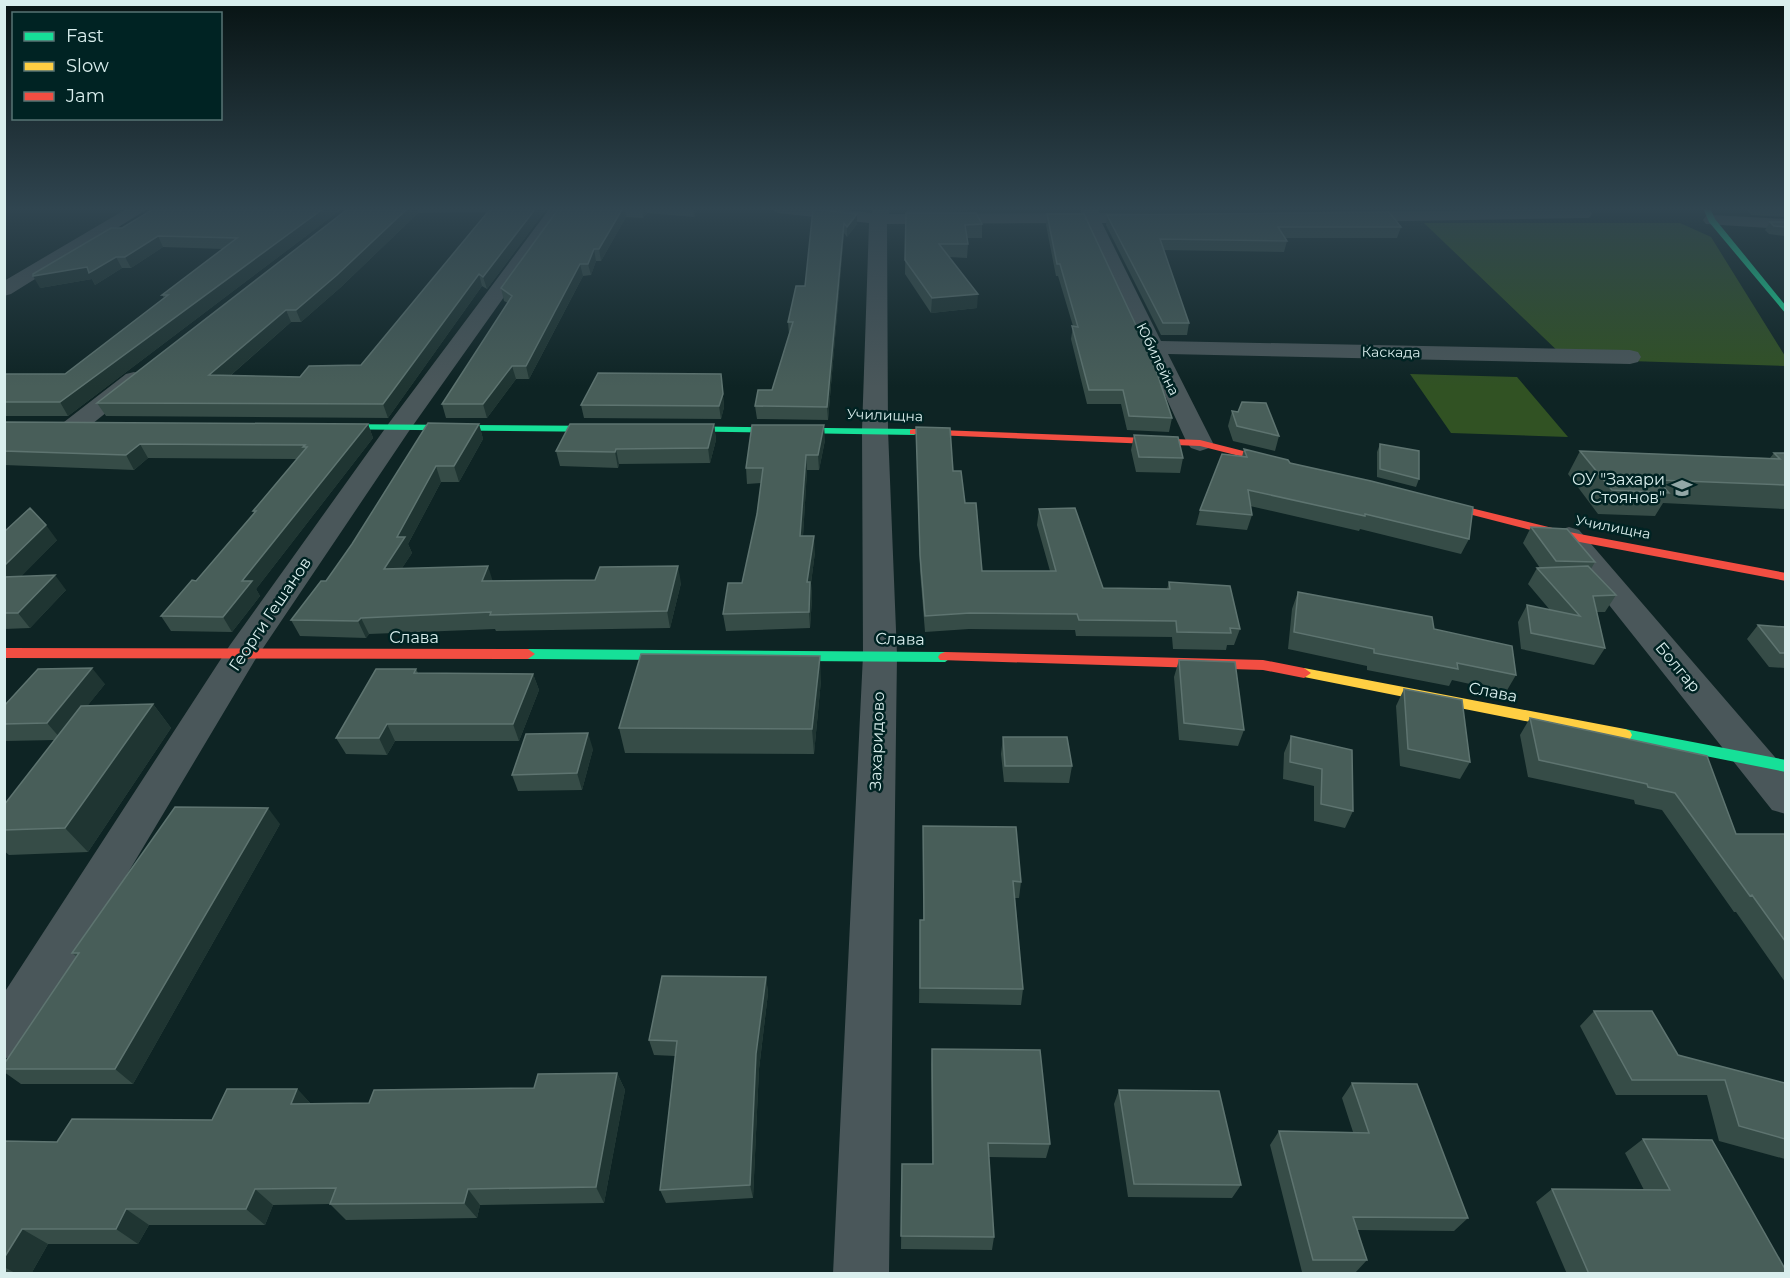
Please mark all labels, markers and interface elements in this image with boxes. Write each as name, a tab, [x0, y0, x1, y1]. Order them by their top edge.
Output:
legend	[12, 12, 222, 120]
text: Fast	[66, 25, 104, 47]
text: Slow	[66, 55, 109, 77]
text: Jam	[65, 85, 105, 107]
street label: Юбилейна	[1133, 320, 1183, 398]
street label: Каскада	[1361, 342, 1421, 362]
street label: Училищна	[847, 405, 923, 425]
place label: ОУ "Захари Стоянов"	[1572, 470, 1665, 507]
school or university icon: ОУ "Захари Стоянов"	[1670, 476, 1694, 500]
street label: Училищна	[1574, 511, 1652, 543]
street label: Георги Гешанов	[225, 554, 315, 674]
street label: Слава	[389, 628, 439, 647]
street label: Слава	[875, 629, 925, 649]
street label: Болгар	[1652, 638, 1704, 696]
street label: Слава	[1467, 678, 1519, 706]
street label: Захаридово	[866, 691, 888, 791]

